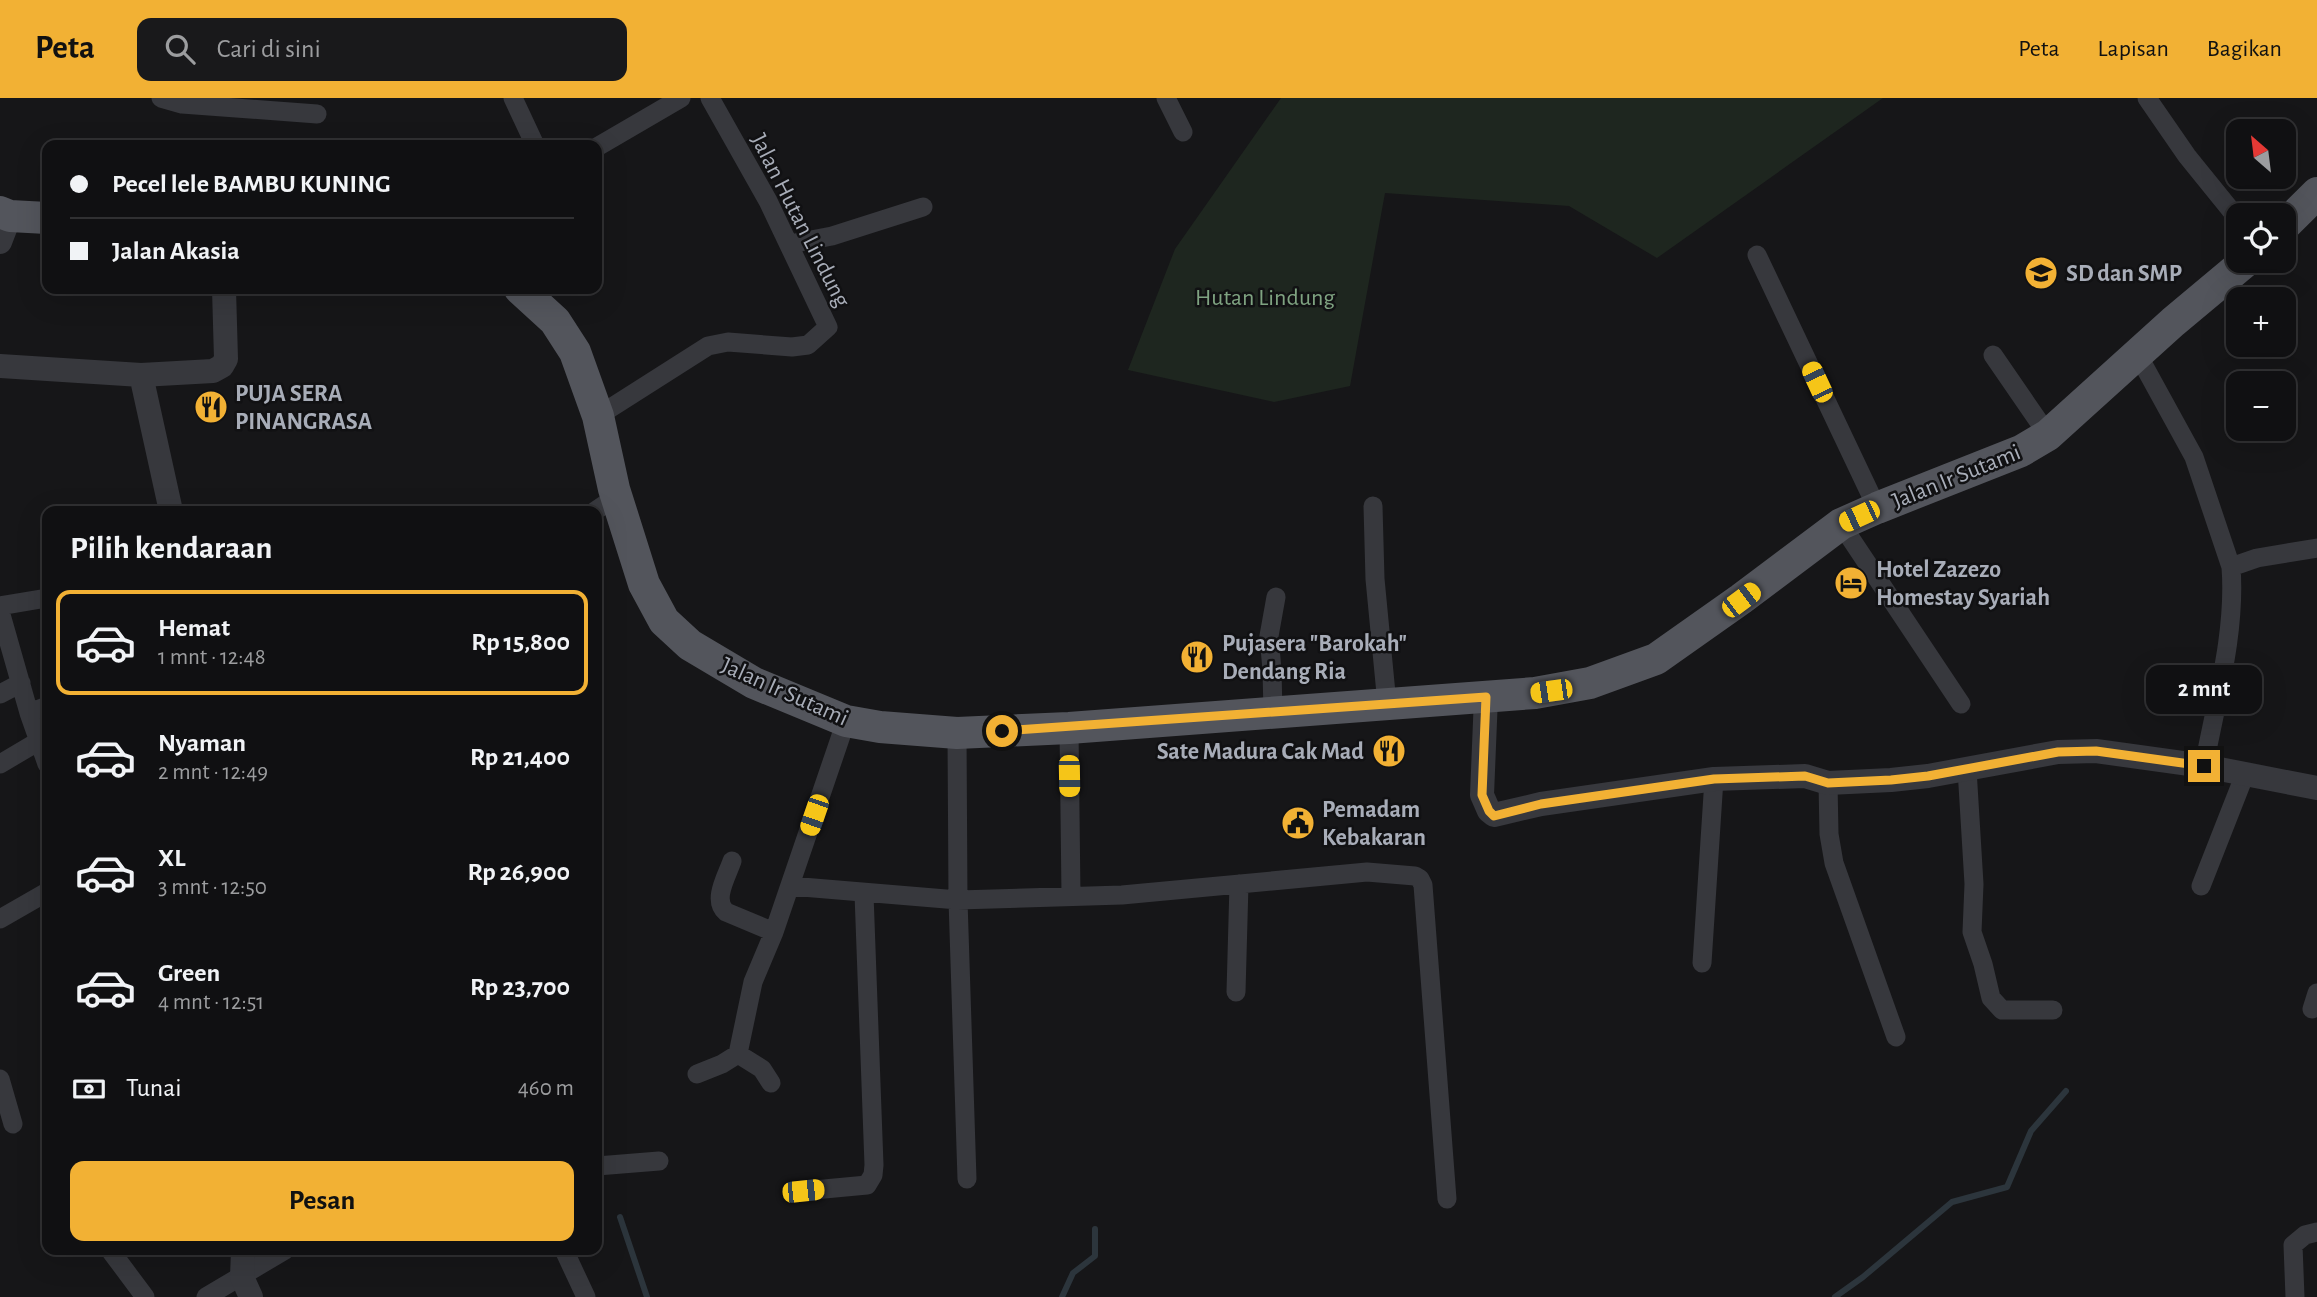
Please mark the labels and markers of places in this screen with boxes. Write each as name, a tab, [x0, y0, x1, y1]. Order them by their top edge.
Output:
school or university icon: SD dan SMP	[2022, 254, 2060, 292]
place label: SD dan SMP	[2066, 262, 2182, 286]
place label: PUJA SERA PINANGRASA	[235, 382, 373, 434]
restaurant icon: PUJA SERA PINANGRASA	[192, 388, 230, 426]
place label: Hotel Zazezo Homestay Syariah	[1876, 558, 2050, 610]
hotel icon: Hotel Zazezo Homestay Syariah	[1832, 564, 1870, 602]
place label: Pujasera "Barokah" Dendang Ria	[1222, 632, 1407, 684]
restaurant icon: Pujasera "Barokah" Dendang Ria	[1178, 638, 1216, 676]
restaurant icon: Sate Madura Cak Mad	[1370, 732, 1408, 770]
place label: Sate Madura Cak Mad	[1157, 740, 1364, 764]
place label: Pemadam Kebakaran	[1322, 798, 1426, 850]
public building icon: Pemadam Kebakaran	[1279, 804, 1317, 842]

